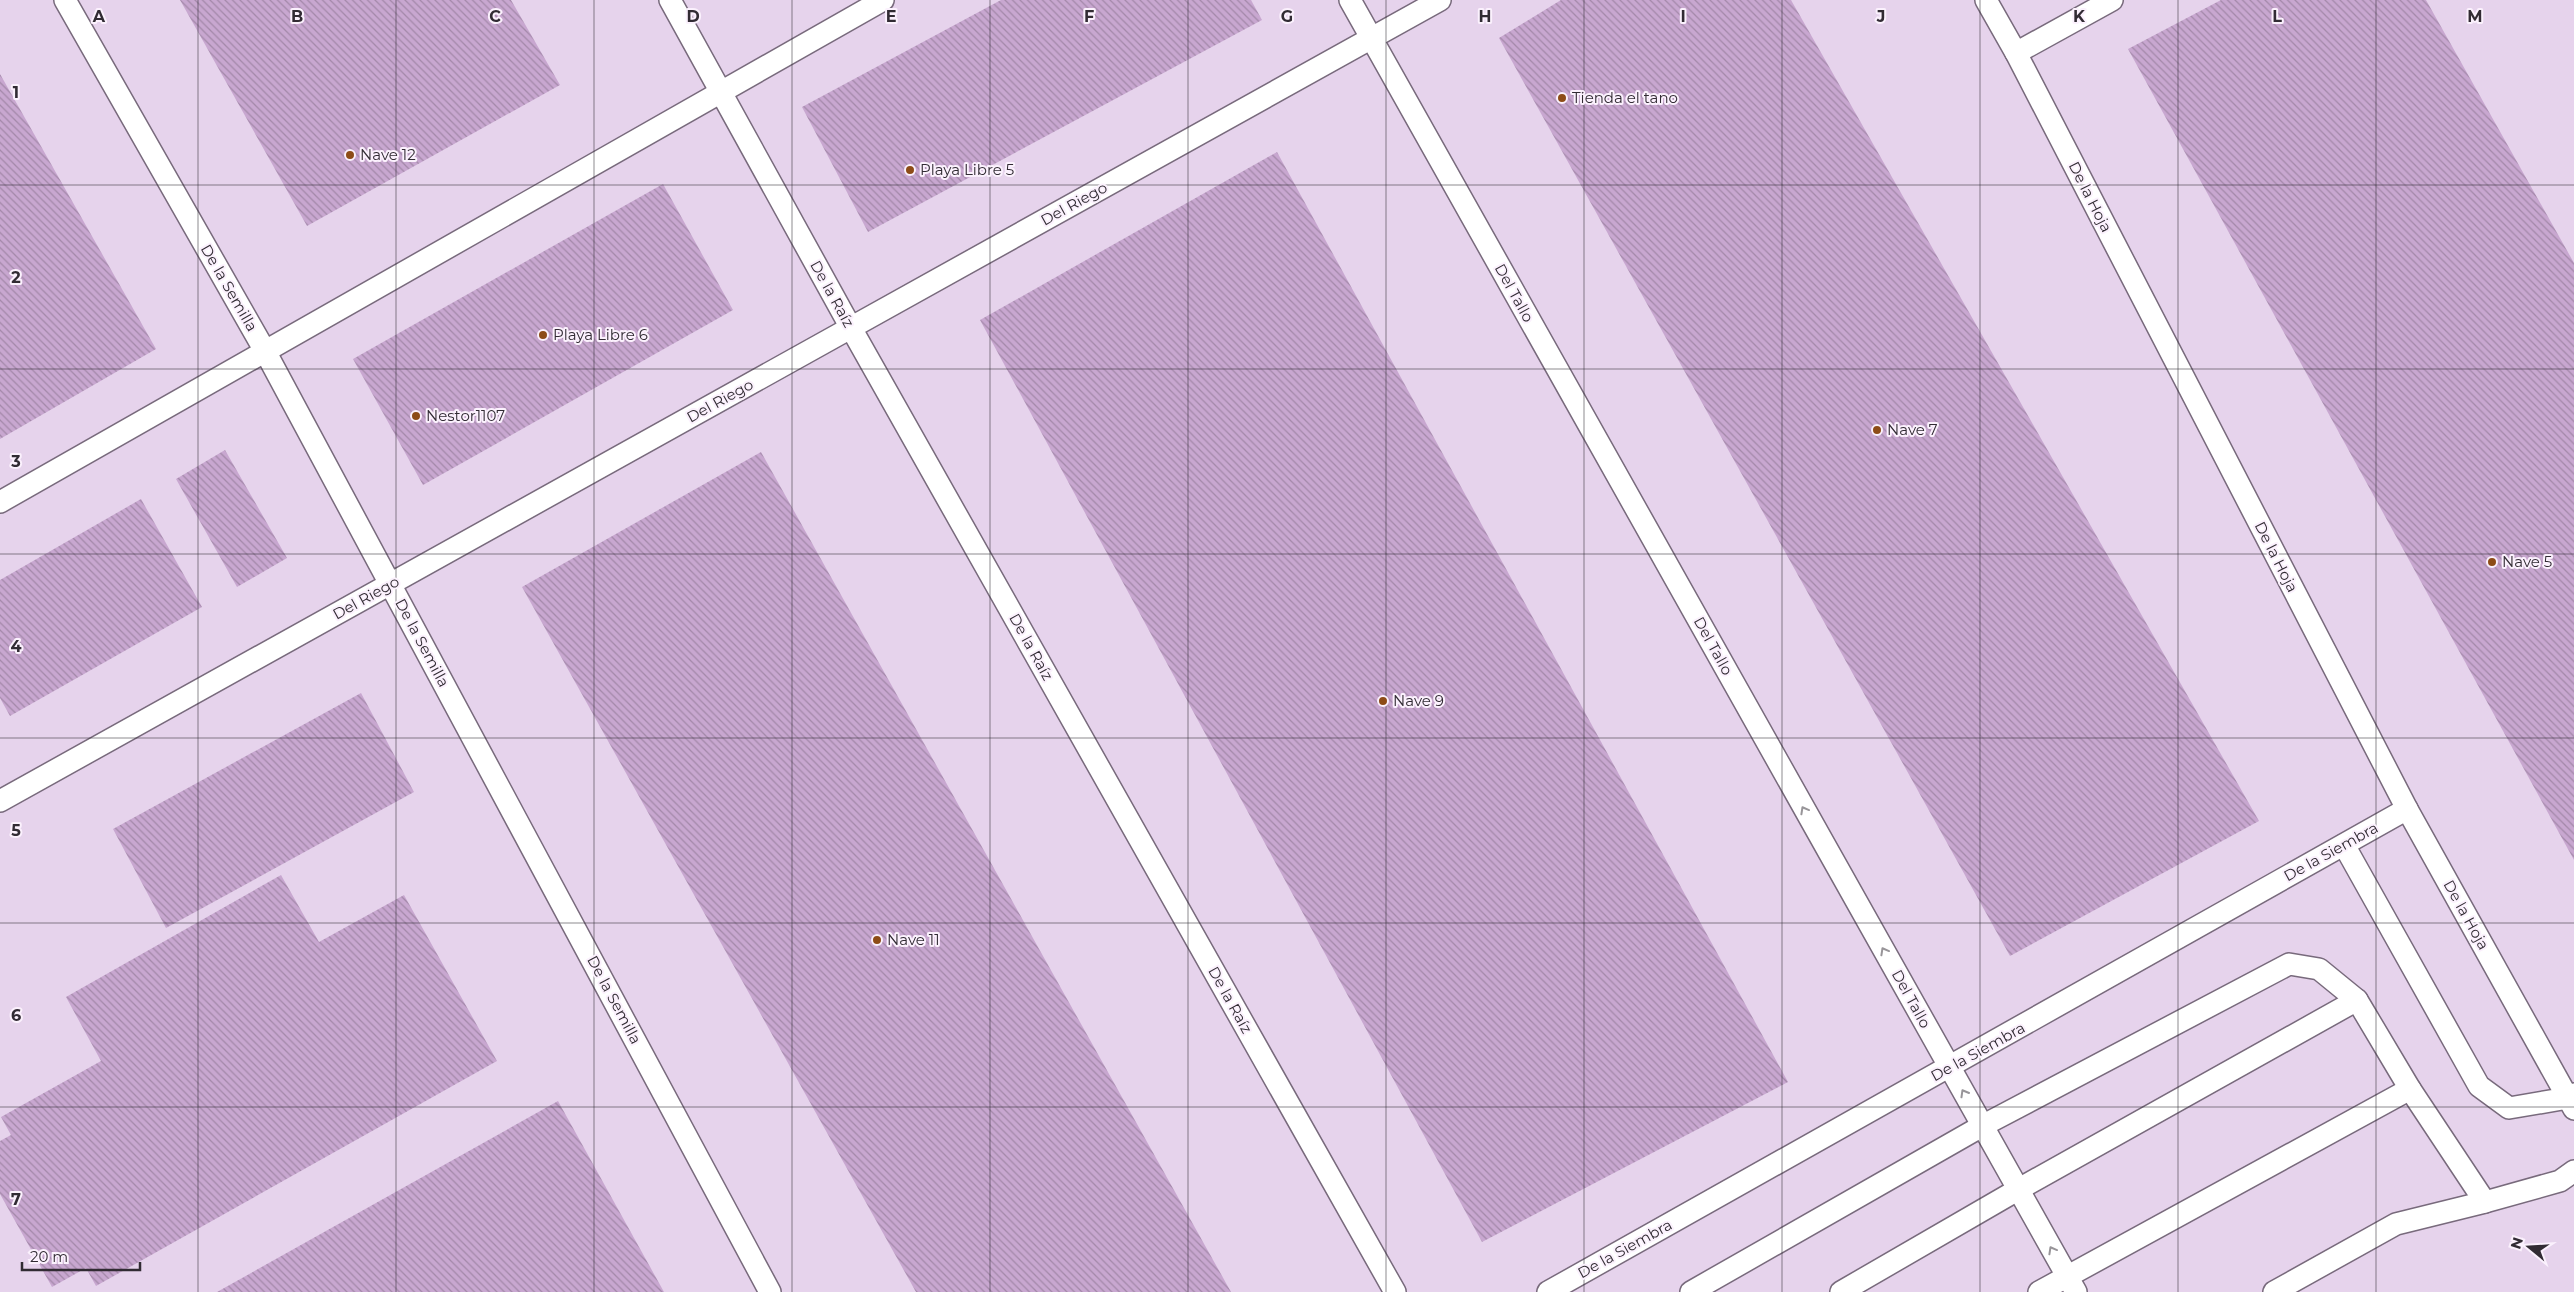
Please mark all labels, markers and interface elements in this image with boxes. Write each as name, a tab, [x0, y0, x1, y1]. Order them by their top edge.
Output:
text: A	[92, 7, 106, 26]
text: B	[291, 7, 303, 26]
text: C	[489, 7, 501, 26]
text: D	[686, 7, 700, 26]
text: E	[886, 7, 896, 26]
text: F	[1084, 7, 1094, 26]
text: G	[1281, 7, 1293, 26]
text: H	[1479, 7, 1491, 26]
text: I	[1680, 7, 1686, 26]
text: J	[1876, 7, 1885, 26]
text: K	[2073, 7, 2086, 26]
text: L	[2272, 7, 2282, 26]
text: M	[2467, 7, 2483, 26]
text: 1	[13, 83, 19, 102]
place label: Tienda el tano	[1572, 88, 1678, 107]
marker: Tienda el tano	[1556, 92, 1568, 104]
place label: Nave 12	[360, 145, 416, 164]
marker: Nave 12	[344, 149, 356, 161]
street label: De la Hoja	[2065, 158, 2116, 235]
place label: Playa Libre 5	[920, 160, 1014, 179]
marker: Playa Libre 5	[904, 164, 916, 176]
street label: Del Riego	[1037, 178, 1110, 230]
street label: De la Semilla	[197, 241, 262, 335]
street label: De la Raíz	[806, 257, 859, 331]
street label: Del Tallo	[1491, 260, 1538, 325]
text: 2	[11, 268, 21, 287]
place label: Playa Libre 6	[553, 325, 648, 344]
marker: Playa Libre 6	[537, 329, 549, 341]
street label: Del Riego	[683, 375, 756, 427]
place label: Nestor1107	[426, 406, 505, 425]
marker: Nestor1107	[410, 410, 422, 422]
place label: Nave 7	[1887, 420, 1938, 439]
marker: Nave 7	[1871, 424, 1883, 436]
text: 3	[10, 452, 21, 471]
street label: De la Hoja	[2251, 518, 2302, 595]
place label: Nave 5	[2502, 552, 2552, 571]
marker: Nave 5	[2486, 556, 2498, 568]
street label: Del Riego	[329, 572, 402, 624]
street label: De la Semilla	[391, 595, 454, 690]
street label: De la Raíz	[1005, 610, 1058, 684]
street label: Del Tallo	[1690, 613, 1737, 678]
text: 4	[10, 637, 22, 656]
place label: Nave 9	[1393, 691, 1444, 710]
marker: Nave 9	[1377, 695, 1389, 707]
one-way arrow	[1801, 806, 1811, 815]
street label: De la Siembra	[2280, 818, 2381, 885]
text: 5	[11, 821, 21, 840]
street label: De la Hoja	[2440, 877, 2493, 953]
place label: Nave 11	[887, 930, 940, 949]
marker: Nave 11	[871, 934, 883, 946]
one-way arrow	[1880, 948, 1890, 957]
street label: De la Semilla	[583, 952, 646, 1047]
street label: De la Raíz	[1204, 963, 1257, 1037]
street label: Del Tallo	[1888, 966, 1935, 1031]
text: 6	[11, 1006, 21, 1025]
street label: De la Siembra	[1927, 1018, 2028, 1085]
one-way arrow	[1960, 1089, 1970, 1098]
text: 7	[11, 1190, 21, 1209]
street label: De la Siembra	[1574, 1215, 1675, 1282]
north arrow	[2504, 1222, 2554, 1272]
text: N	[2506, 1235, 2527, 1251]
scale bar	[22, 1240, 140, 1272]
one-way arrow	[2049, 1246, 2059, 1255]
text: 20 m	[30, 1247, 68, 1266]

